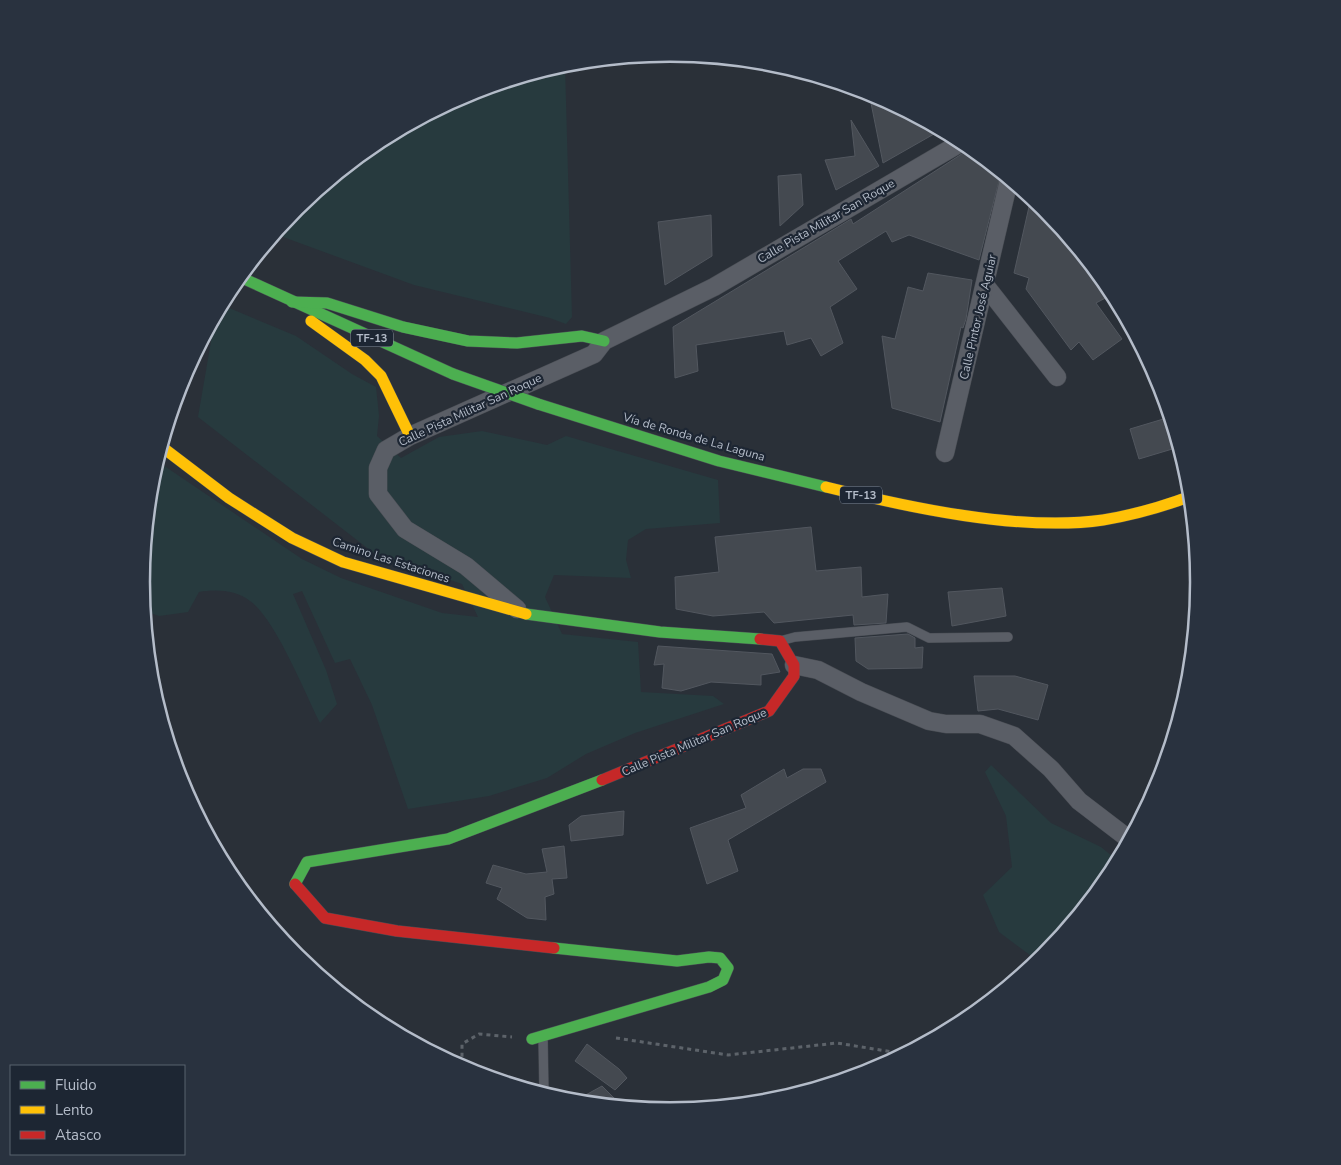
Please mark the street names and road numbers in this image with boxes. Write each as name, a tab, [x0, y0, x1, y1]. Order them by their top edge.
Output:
street label: Calle Pista Militar San Roque	[754, 175, 898, 267]
street label: Calle Pintor José Aguiar	[956, 252, 1000, 381]
road number: TF-13	[351, 329, 393, 346]
street label: Calle Pista Militar San Roque	[396, 370, 544, 450]
street label: Vía de Ronda de La Laguna	[620, 409, 767, 465]
road number: TF-13	[840, 486, 882, 504]
street label: Camino Las Estaciones	[330, 533, 452, 587]
street label: Calle Pista Militar San Roque	[619, 704, 769, 780]

